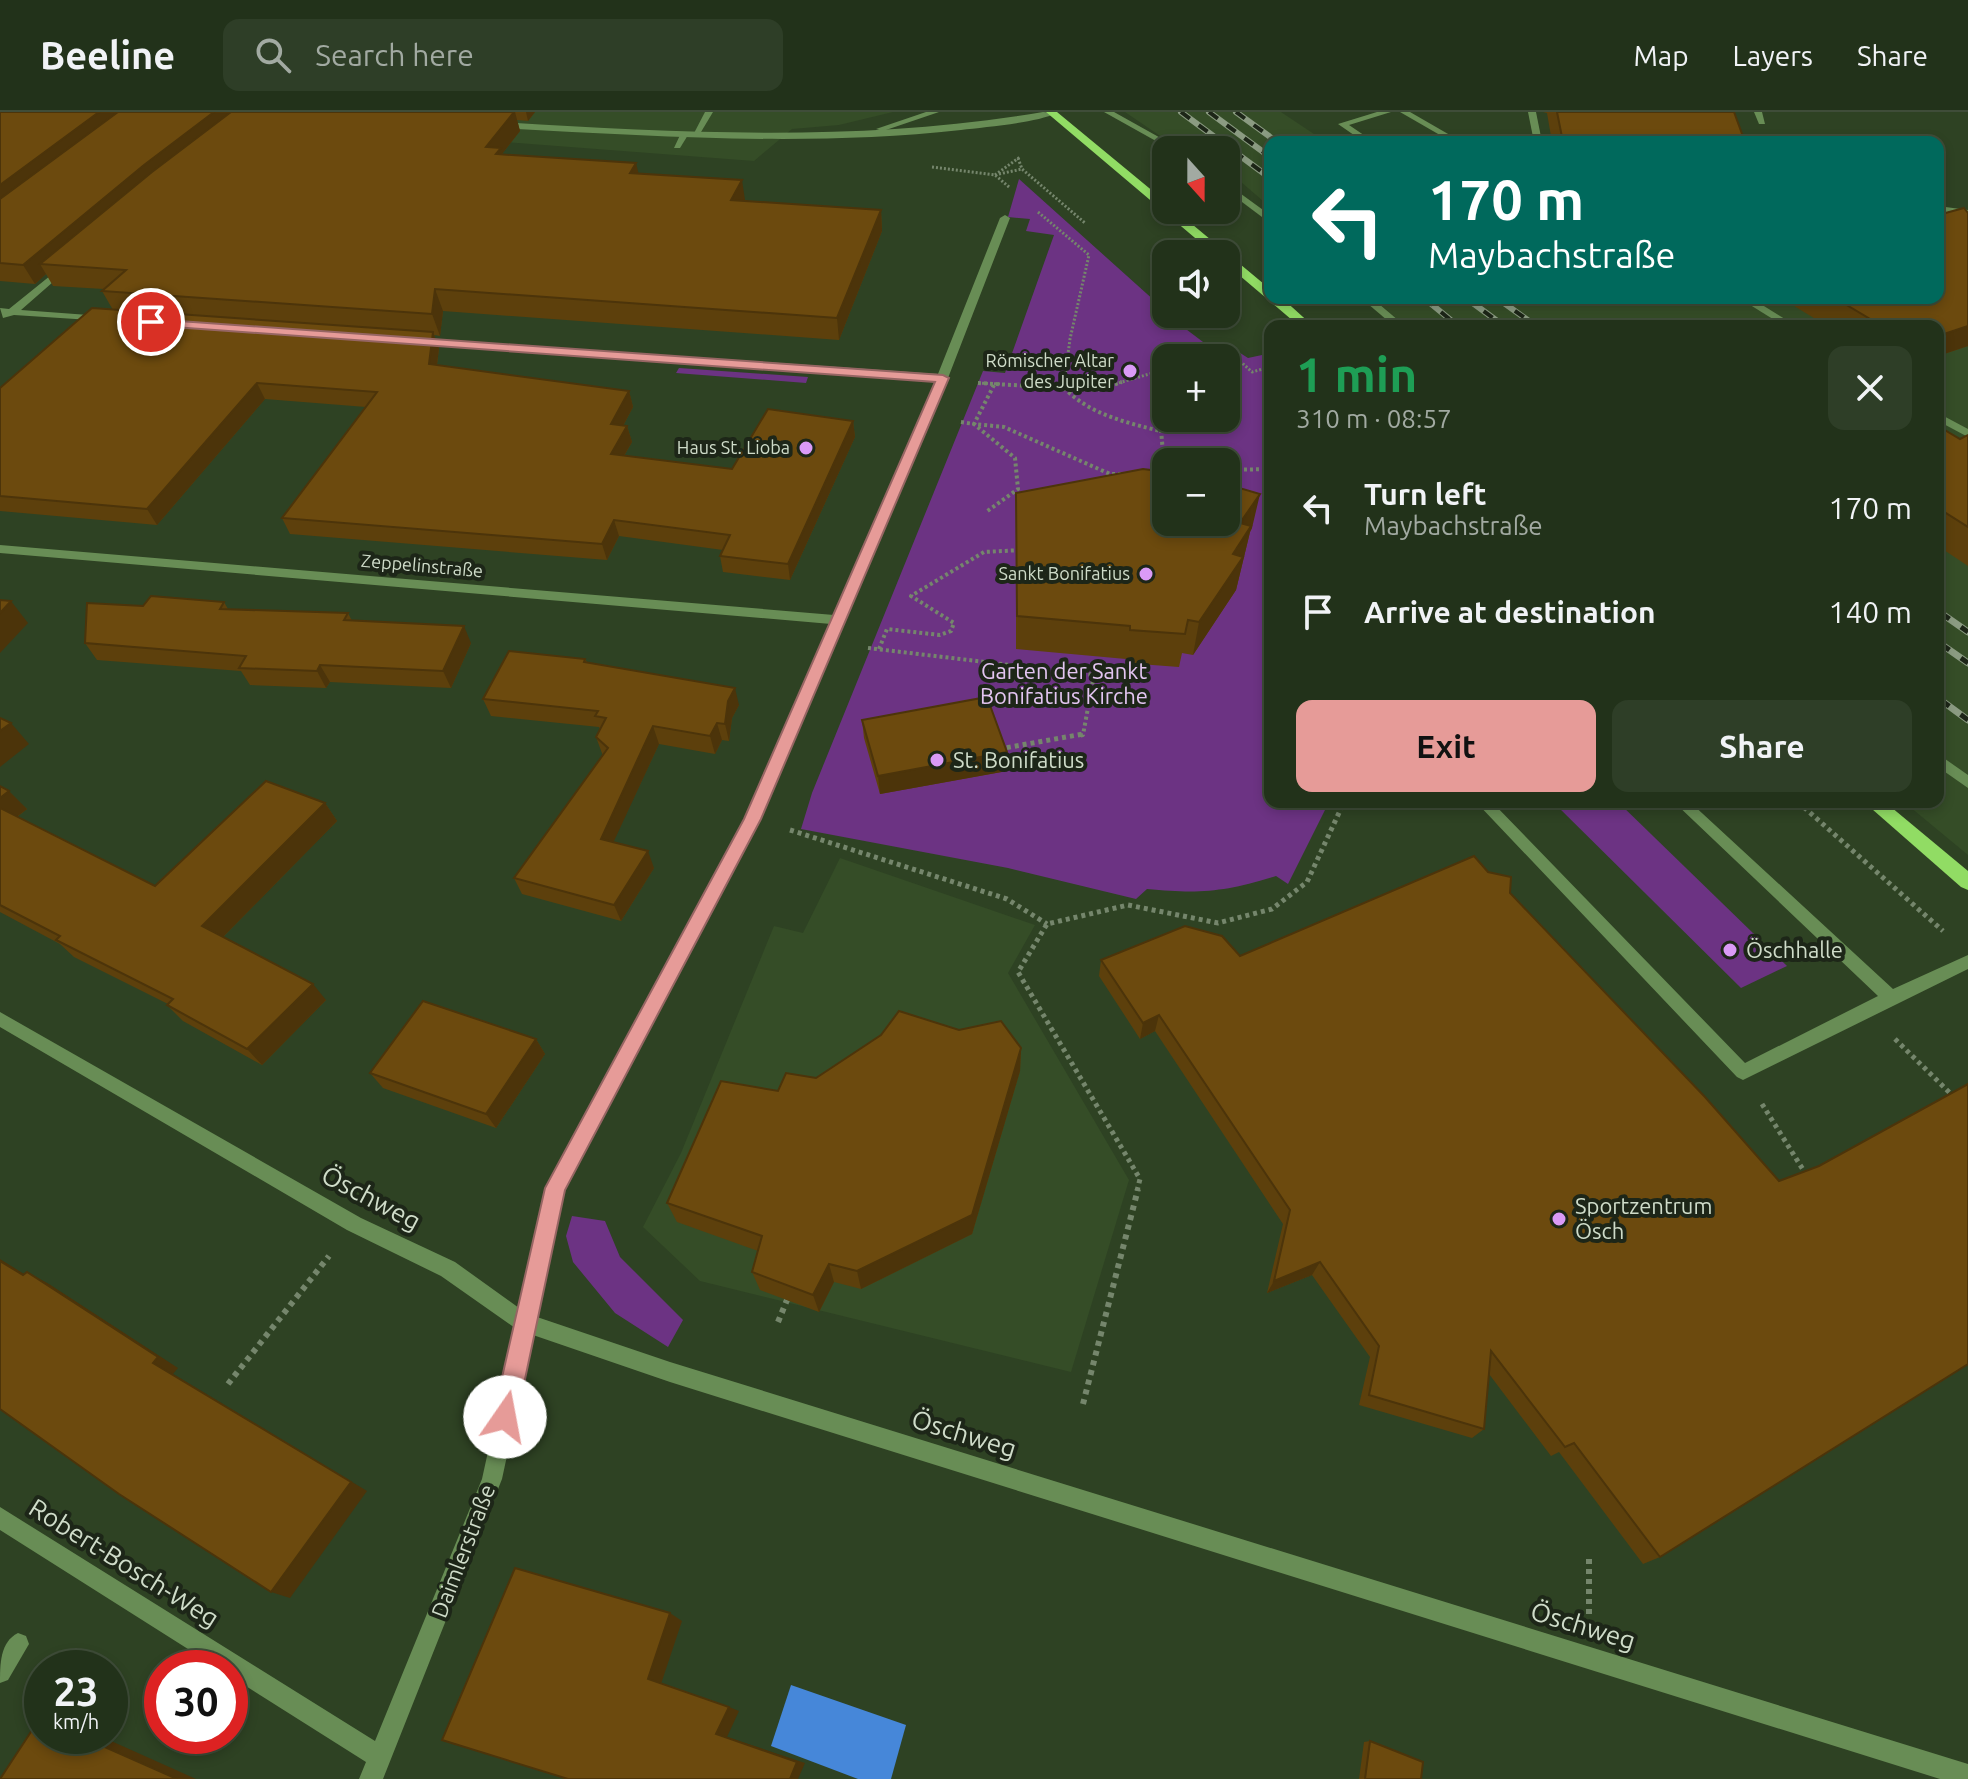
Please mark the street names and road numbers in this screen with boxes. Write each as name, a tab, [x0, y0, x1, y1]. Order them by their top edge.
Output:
street label: Zeppelinstraße	[360, 550, 484, 580]
street label: Öschweg	[317, 1159, 426, 1236]
street label: Öschweg	[908, 1404, 1020, 1463]
street label: Daimlerstraße	[426, 1481, 499, 1621]
street label: Robert-Bosch-Weg	[24, 1492, 224, 1633]
street label: Öschweg	[1527, 1596, 1639, 1655]

